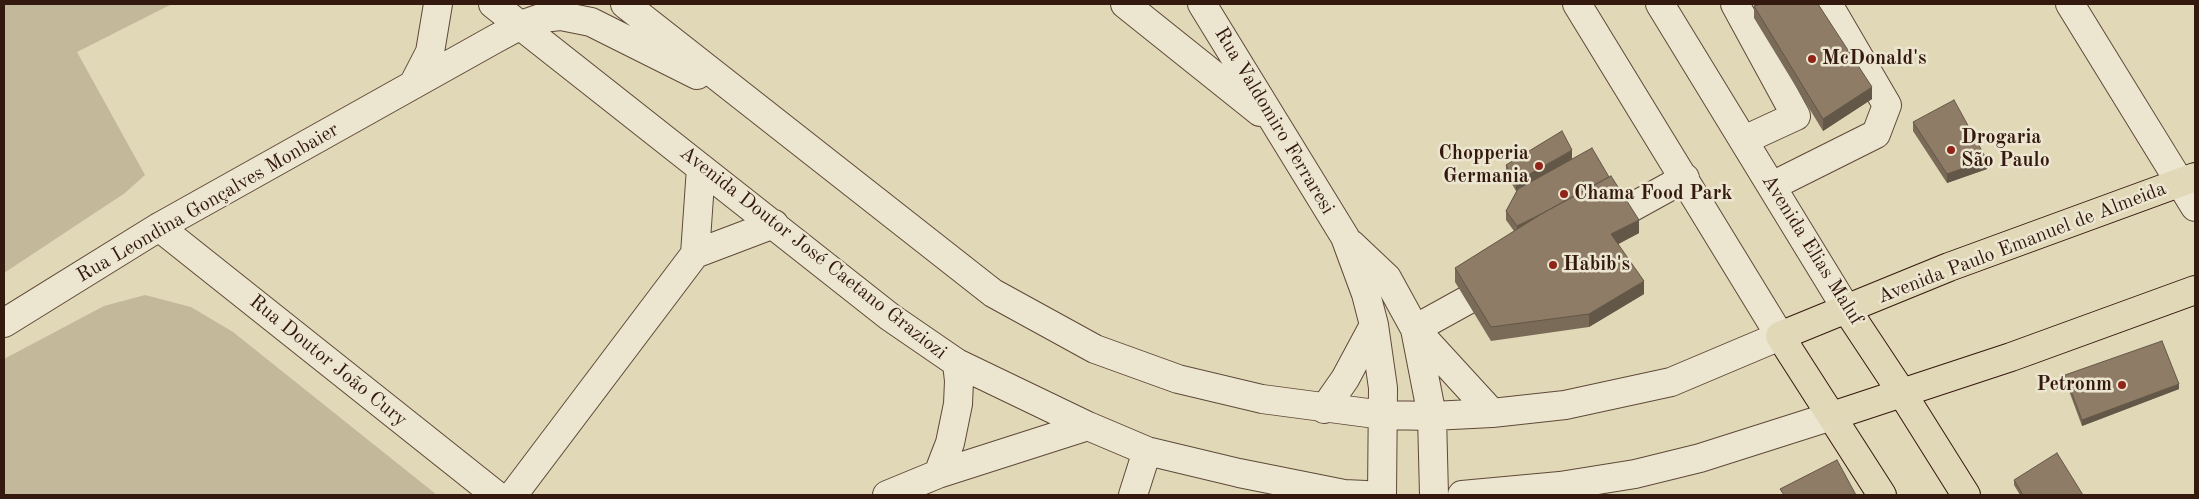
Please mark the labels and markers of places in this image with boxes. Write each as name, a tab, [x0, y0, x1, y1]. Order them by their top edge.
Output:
place label: McDonald's	[1822, 47, 1927, 71]
marker: McDonald's	[1806, 53, 1818, 65]
place label: Drogaria São Paulo	[1961, 126, 2050, 173]
place label: Chopperia Germania	[1439, 142, 1529, 189]
marker: Drogaria São Paulo	[1945, 144, 1957, 156]
marker: Chopperia Germania	[1533, 160, 1545, 172]
place label: Chama Food Park	[1574, 182, 1733, 206]
marker: Chama Food Park	[1558, 188, 1570, 200]
place label: Habib's	[1563, 253, 1630, 277]
marker: Habib's	[1547, 259, 1559, 271]
place label: Petronm	[2036, 373, 2112, 397]
marker: Petronm	[2116, 379, 2128, 391]

